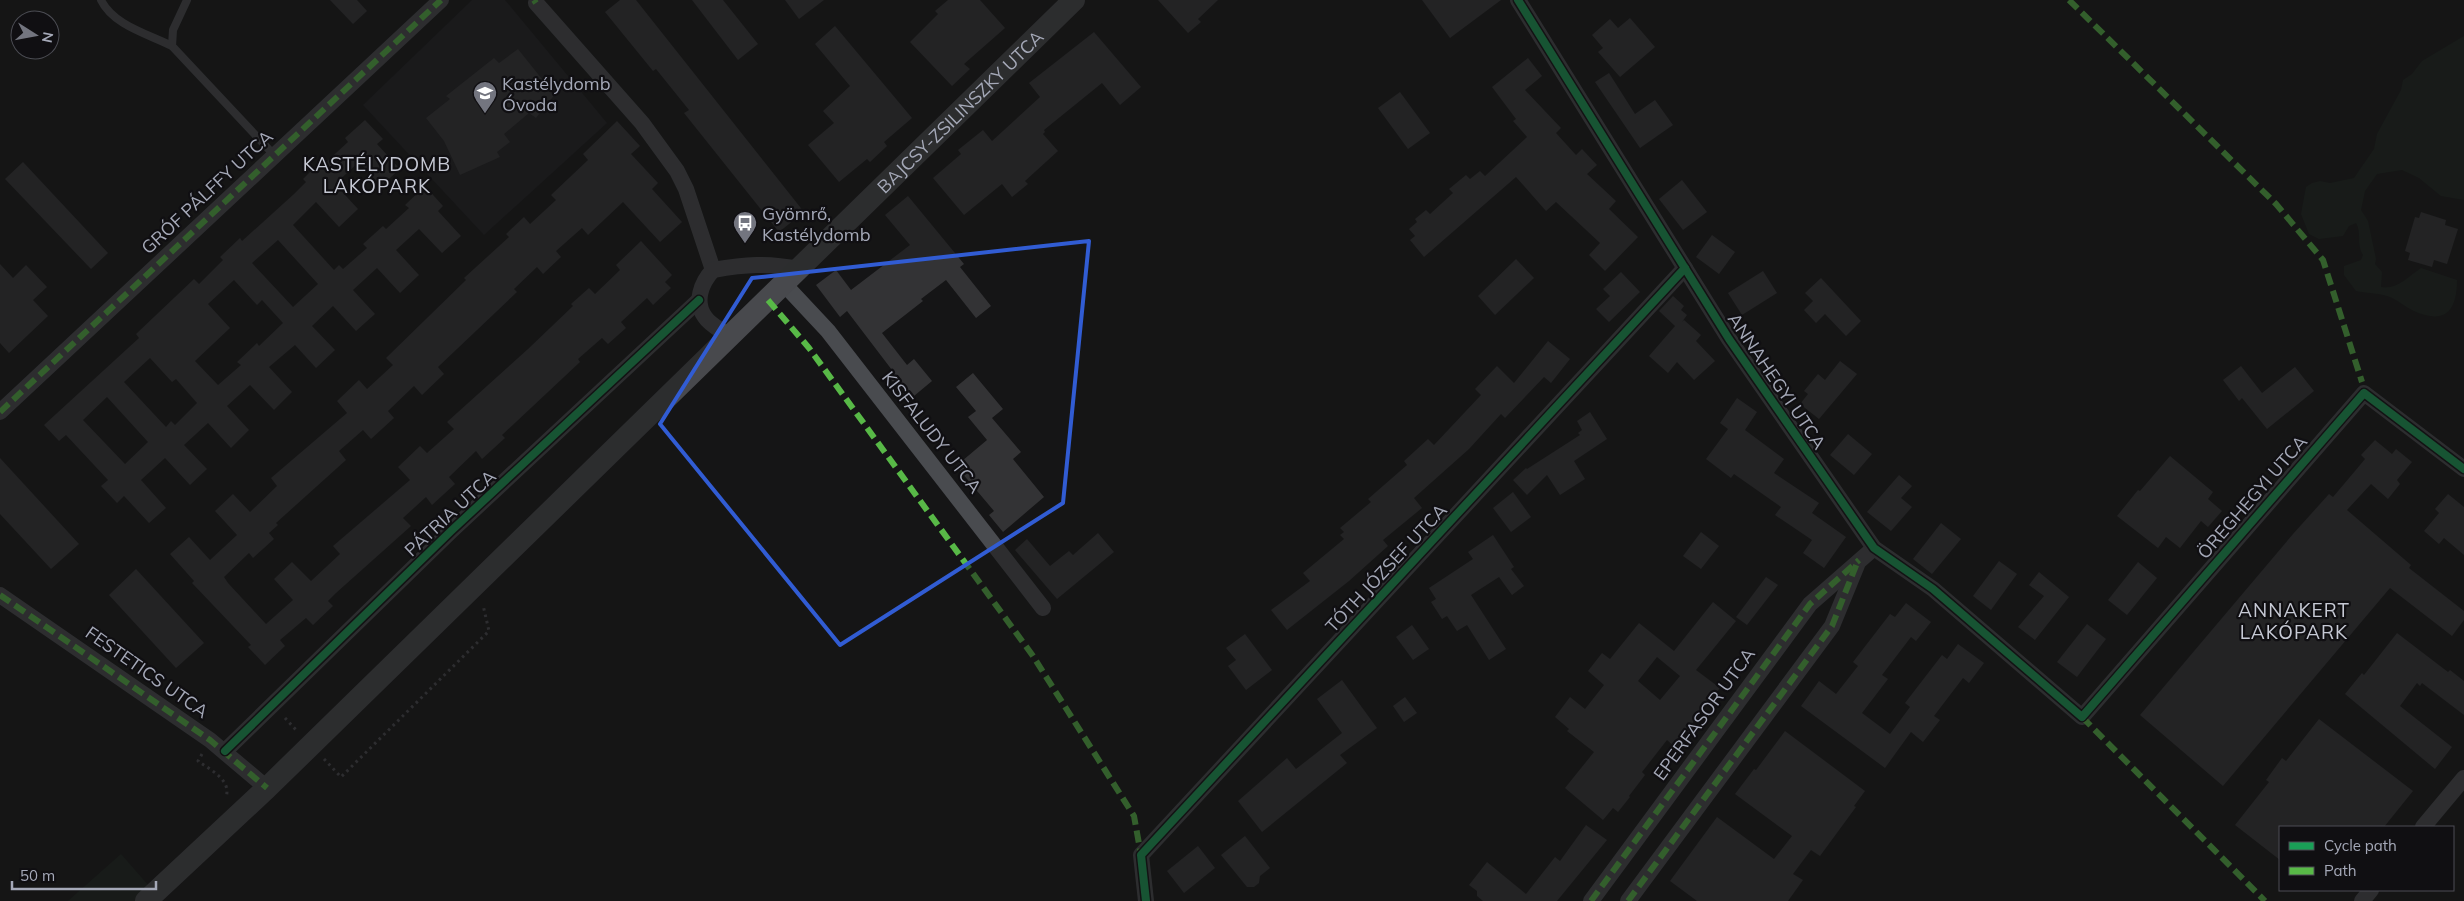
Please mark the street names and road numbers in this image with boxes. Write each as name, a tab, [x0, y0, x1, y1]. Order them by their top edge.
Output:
street label: BAJCSY-ZSILINSZKY UTCA	[872, 25, 1048, 198]
street label: GRÓF PÁLFFY UTCA	[136, 125, 278, 259]
street label: ANNAHEGYI UTCA	[1723, 308, 1831, 454]
street label: KISFALUDY UTCA	[877, 366, 987, 498]
street label: ÖREGHEGYI UTCA	[2192, 430, 2312, 564]
street label: PÁTRIA UTCA	[399, 465, 501, 561]
street label: TÓTH JÓZSEF UTCA	[1320, 499, 1452, 637]
street label: FESTETICS UTCA	[81, 621, 213, 723]
street label: EPERFASOR UTCA	[1648, 643, 1760, 785]

